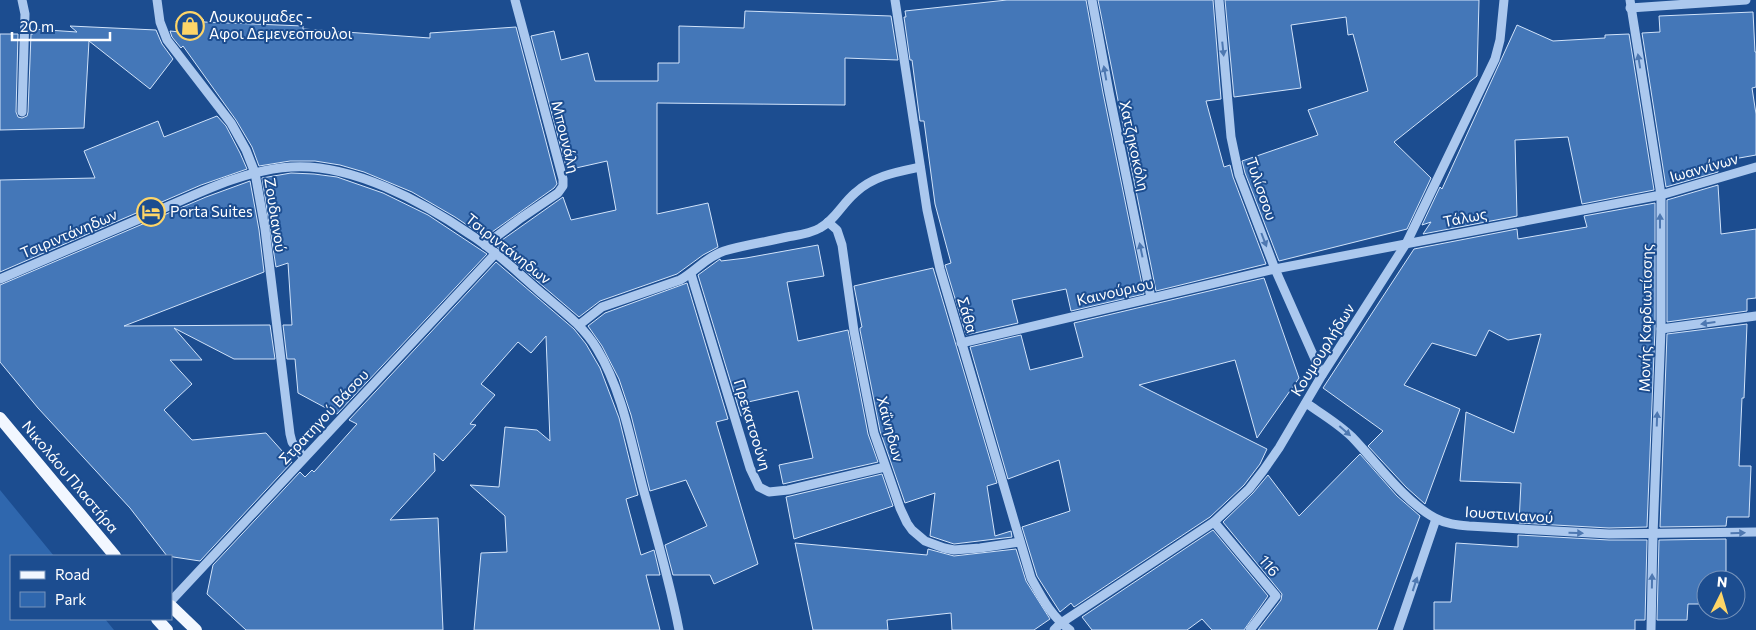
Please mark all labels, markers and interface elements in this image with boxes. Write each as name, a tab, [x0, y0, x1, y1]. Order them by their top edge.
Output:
place label: Λουκουμαδες - Αφοι Δεμενεοπουλοι	[209, 7, 353, 42]
scale bar	[12, 10, 110, 42]
shop icon: Λουκουμαδες - Αφοι Δεμενεοπουλοι	[175, 11, 205, 41]
text: 20 m	[20, 17, 54, 35]
one-way arrow	[1219, 41, 1227, 57]
one-way arrow	[1634, 52, 1642, 68]
one-way arrow	[1101, 65, 1109, 81]
street label: Μπουνάλη	[548, 99, 584, 175]
street label: Χατζηκοκόλη	[1117, 99, 1153, 193]
street label: Ιωαννίνων	[1667, 149, 1741, 185]
street label: Τυλίσσου	[1243, 155, 1281, 222]
street label: Ζουδιανού	[261, 176, 291, 253]
hotel icon: Porta Suites	[136, 197, 166, 227]
place label: Porta Suites	[170, 202, 253, 220]
street label: Τσιριντάνηδων	[17, 204, 120, 262]
street label: Τάλως	[1441, 204, 1488, 230]
street label: Τσιριντάνηδων	[462, 209, 555, 287]
one-way arrow	[1657, 213, 1665, 229]
one-way arrow	[1260, 233, 1268, 248]
one-way arrow	[1137, 242, 1145, 257]
street label: Μονής Καρδιωτίσσης	[1635, 244, 1655, 392]
street label: Καινούριου	[1075, 273, 1155, 309]
street label: Σάθα	[954, 295, 982, 335]
street label: Κουμουρλήδων	[1286, 299, 1358, 399]
one-way arrow	[1700, 319, 1716, 327]
street label: Στρατηγού Βάσου	[275, 365, 372, 468]
street label: Πρεκατσούνη	[731, 377, 775, 473]
street label: Χαΐνηδων	[874, 394, 908, 464]
one-way arrow	[1654, 411, 1662, 427]
street label: Νικολάου Πλαστήρα	[19, 417, 123, 536]
one-way arrow	[1339, 425, 1351, 437]
street label: Ιουστινιανού	[1464, 502, 1554, 526]
one-way arrow	[1730, 528, 1746, 536]
one-way arrow	[1568, 529, 1584, 537]
street label: 116	[1256, 551, 1284, 580]
legend	[10, 555, 172, 620]
text: Road	[55, 565, 90, 583]
north arrow	[1696, 570, 1746, 620]
one-way arrow	[1648, 573, 1656, 589]
text: N	[1716, 573, 1728, 590]
one-way arrow	[1411, 576, 1419, 591]
text: Park	[55, 590, 86, 608]

